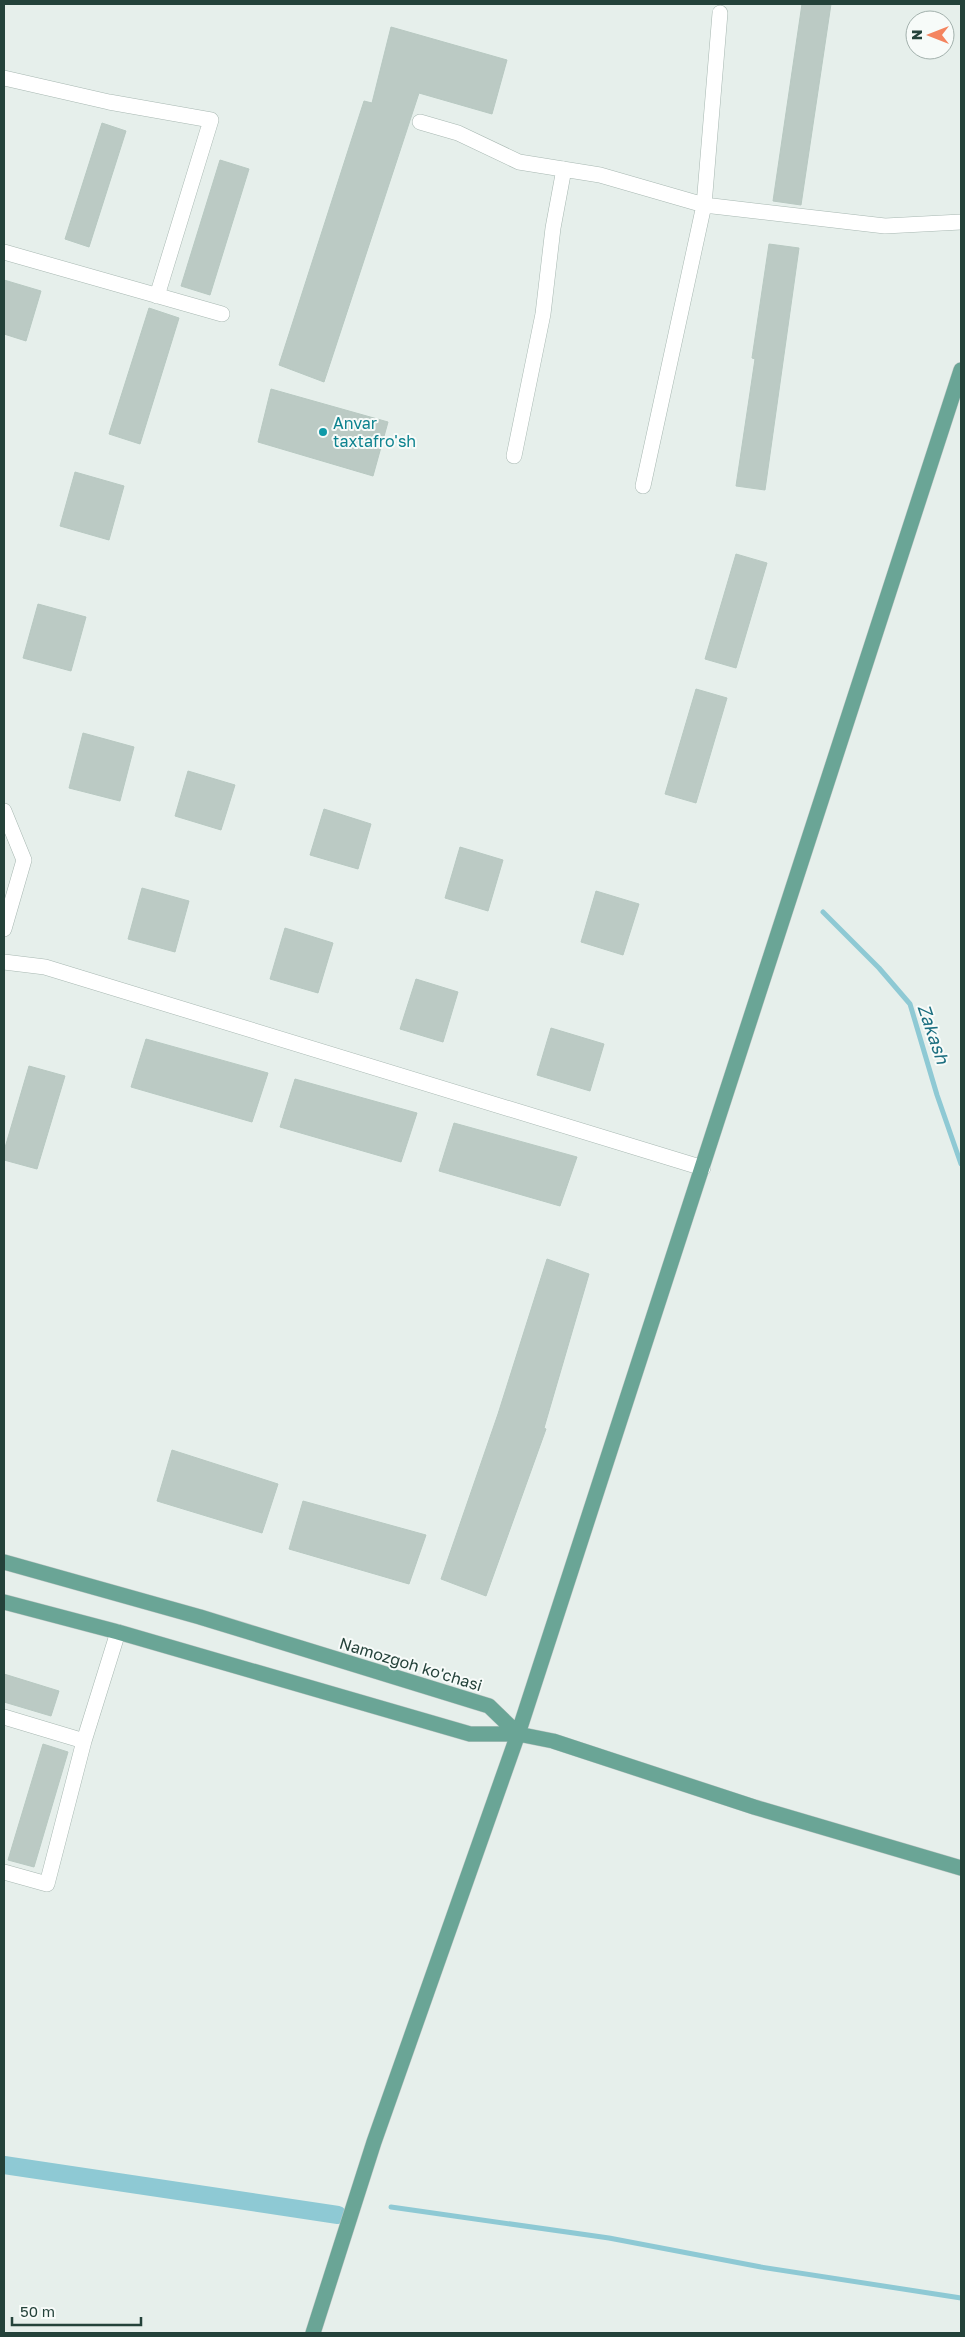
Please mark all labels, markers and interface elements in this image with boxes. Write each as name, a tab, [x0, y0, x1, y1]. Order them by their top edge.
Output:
north arrow	[905, 10, 955, 60]
text: N	[908, 30, 925, 40]
place label: Anvar taxtafro'sh	[333, 413, 416, 451]
marker: Anvar taxtafro'sh	[317, 426, 329, 438]
water label: Zakash	[913, 1001, 955, 1067]
street label: Namozgoh ko'chasi	[337, 1633, 485, 1695]
scale bar	[12, 2294, 141, 2326]
text: 50 m	[20, 2302, 55, 2320]

